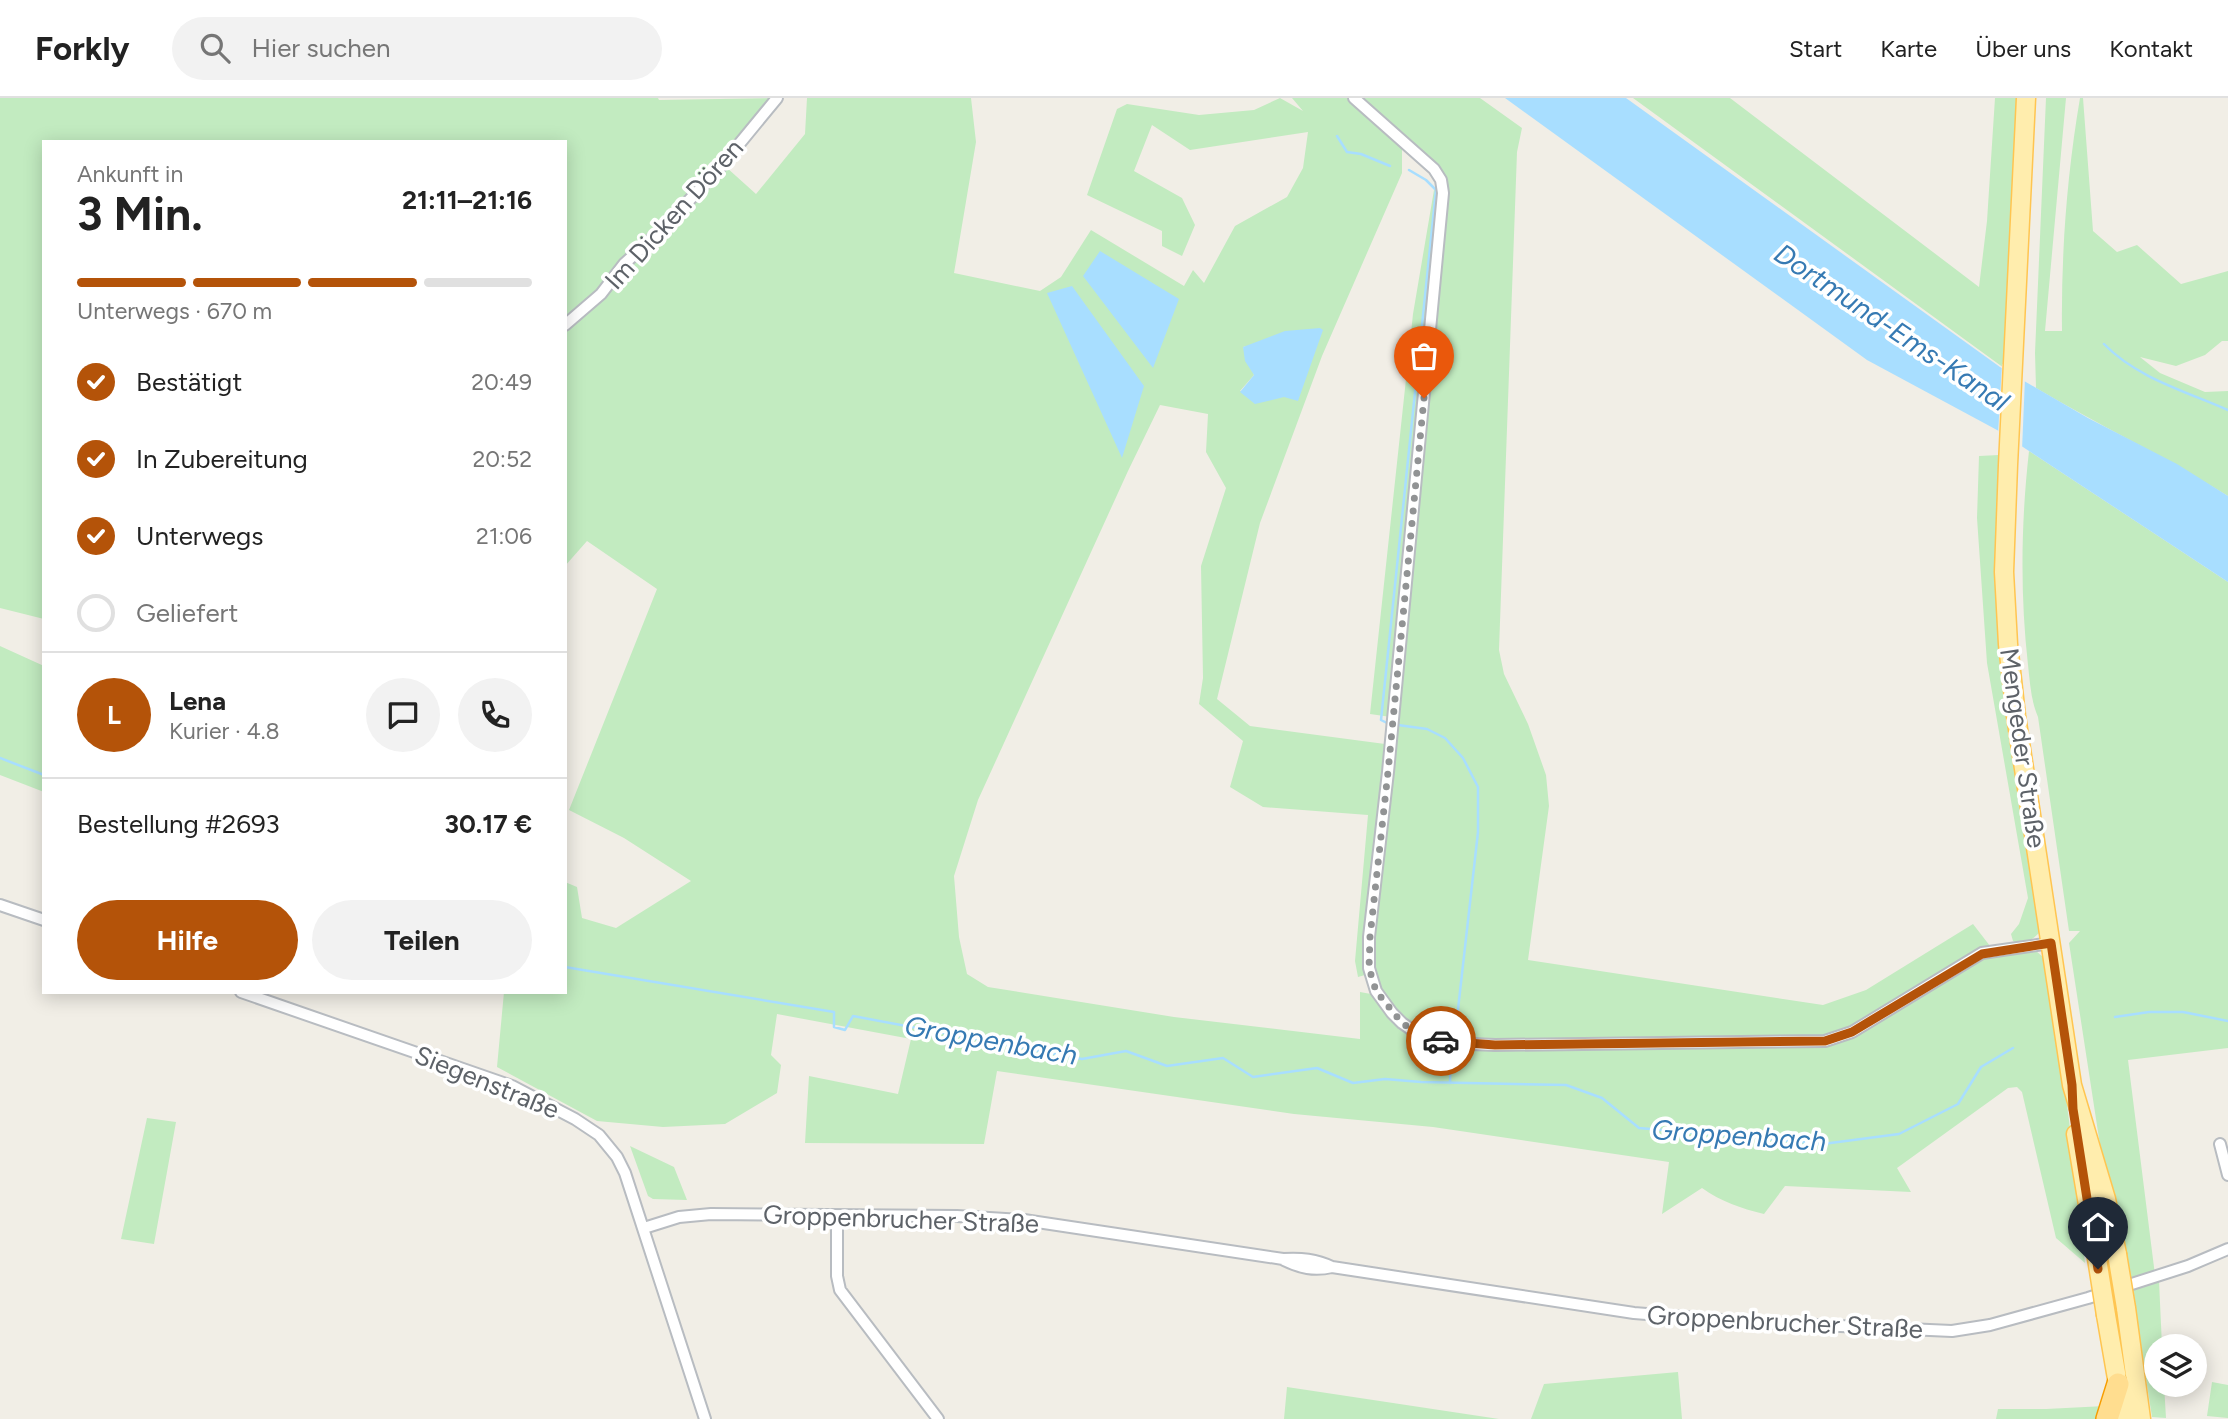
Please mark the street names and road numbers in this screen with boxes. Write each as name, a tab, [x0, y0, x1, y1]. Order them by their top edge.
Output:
street label: Im Dicken Dören	[598, 132, 750, 296]
street label: Mengeder Straße	[1993, 646, 2053, 850]
street label: Siegenstraße	[410, 1039, 564, 1125]
street label: Groppenbrucher Straße	[762, 1198, 1040, 1240]
street label: Groppenbrucher Straße	[1646, 1299, 1924, 1345]

